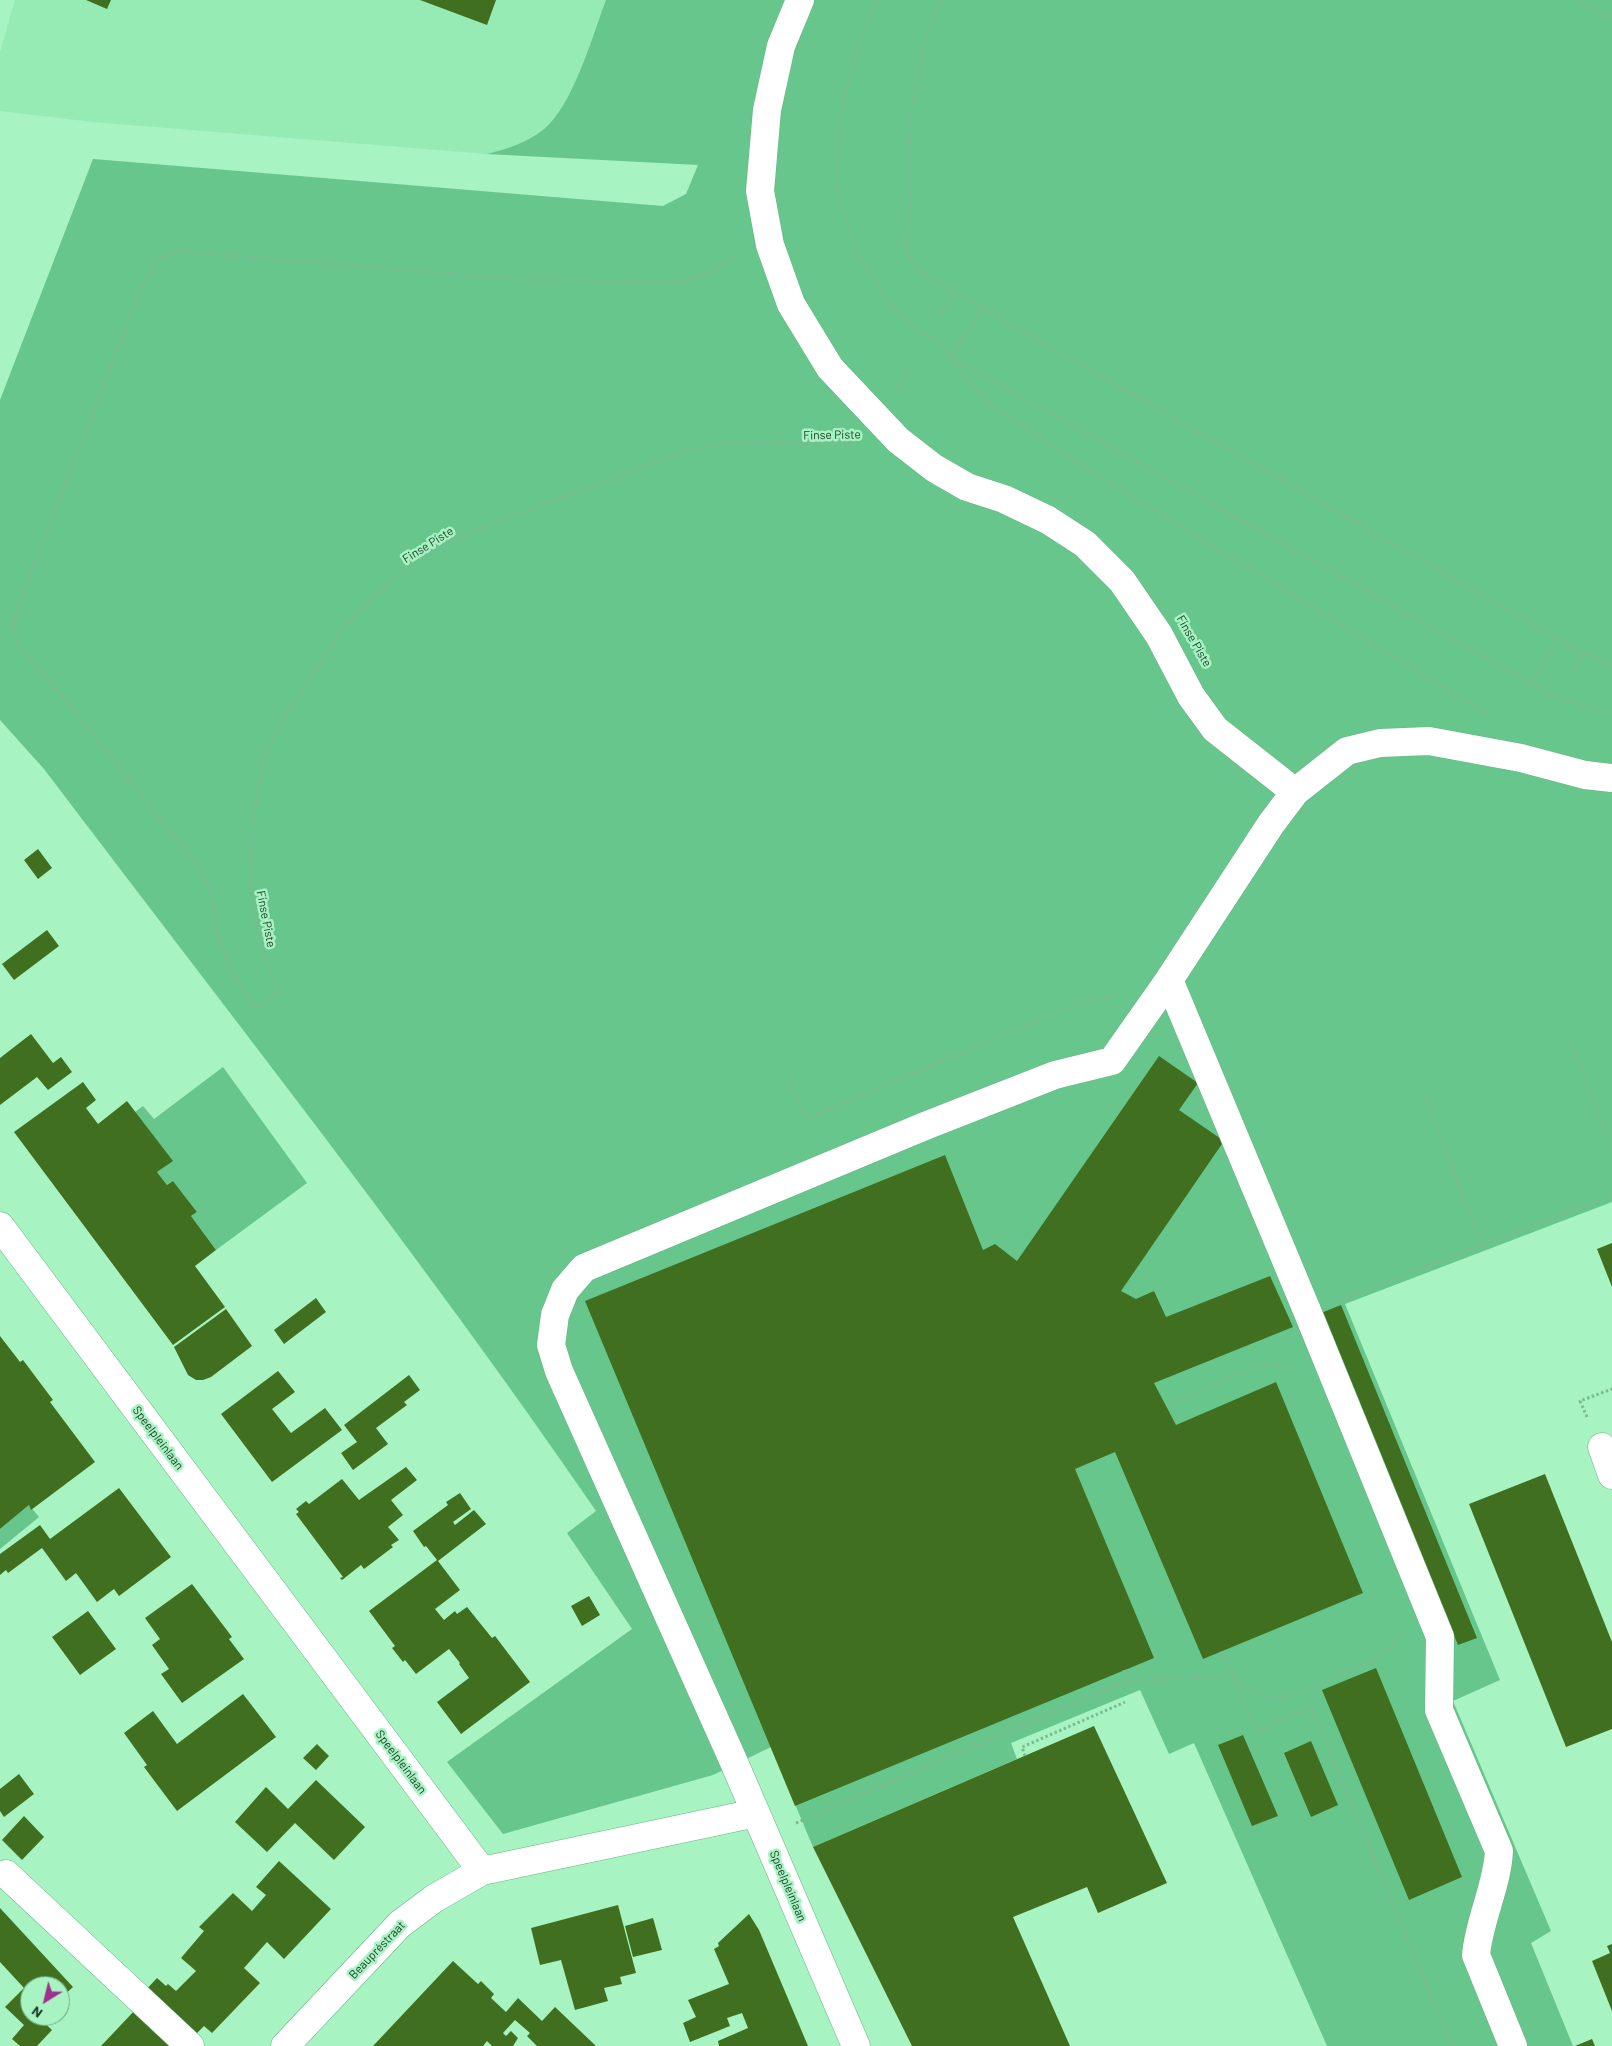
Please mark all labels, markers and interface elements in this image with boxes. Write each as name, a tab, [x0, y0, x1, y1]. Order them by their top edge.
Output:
street label: Finse Piste	[803, 427, 861, 443]
street label: Finse Piste	[400, 524, 456, 566]
street label: Finse Piste	[1173, 613, 1215, 669]
street label: Finse Piste	[253, 889, 279, 949]
street label: Speelpleinlaan	[129, 1403, 187, 1473]
street label: Speelpleinlaan	[372, 1727, 430, 1797]
street label: Speelpleinlaan	[767, 1848, 809, 1924]
street label: Beaupréstraat	[346, 1918, 408, 1982]
north arrow	[20, 1976, 70, 2026]
text: N	[28, 2003, 45, 2022]

